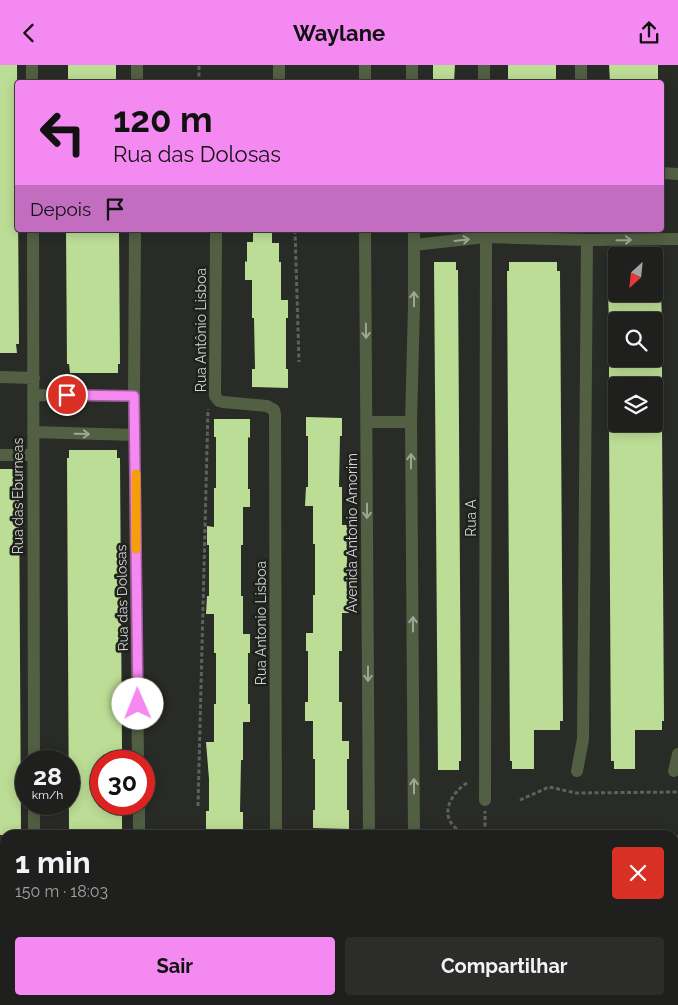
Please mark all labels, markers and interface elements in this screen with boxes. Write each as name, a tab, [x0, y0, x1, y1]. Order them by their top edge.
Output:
icon: back	[15, 19, 43, 47]
icon: share	[635, 19, 663, 47]
text: Waylane	[293, 20, 385, 46]
text: 120 m	[113, 99, 213, 140]
icon: left	[30, 100, 95, 165]
text: Rua das Dolosas	[113, 141, 281, 167]
icon: arrive	[101, 195, 129, 223]
text: Depois	[30, 198, 91, 220]
one-way arrow	[454, 235, 470, 245]
one-way arrow	[616, 235, 632, 245]
north arrow	[608, 247, 662, 303]
map controls	[608, 247, 663, 432]
street label: Rua Antônio Lisboa	[193, 268, 209, 392]
one-way arrow	[409, 291, 419, 308]
button: search	[608, 312, 663, 367]
one-way arrow	[361, 322, 371, 339]
pin	[46, 374, 88, 416]
button: layers	[608, 377, 663, 432]
icon: arrive	[53, 381, 81, 409]
one-way arrow	[74, 429, 90, 438]
street label: Rua das Eburneas	[10, 438, 26, 554]
street label: Avenida Antonio Amorim	[344, 453, 360, 613]
one-way arrow	[406, 454, 416, 470]
street label: Rua A	[463, 499, 479, 537]
one-way arrow	[362, 502, 372, 519]
street label: Rua das Dolosas	[113, 544, 131, 652]
street label: Rua Antonio Lisboa	[253, 561, 269, 685]
one-way arrow	[408, 616, 417, 632]
one-way arrow	[363, 665, 373, 681]
position arrow	[111, 677, 163, 729]
speed limit sign: 30	[90, 750, 155, 815]
text: 28	[33, 761, 62, 791]
one-way arrow	[409, 779, 419, 795]
text: km/h	[32, 788, 63, 802]
text: 1 min	[15, 845, 91, 880]
button: close	[612, 847, 664, 899]
text: 150 m · 18:03	[15, 882, 108, 901]
button: Sair	[15, 937, 335, 995]
button: Compartilhar	[345, 937, 664, 995]

